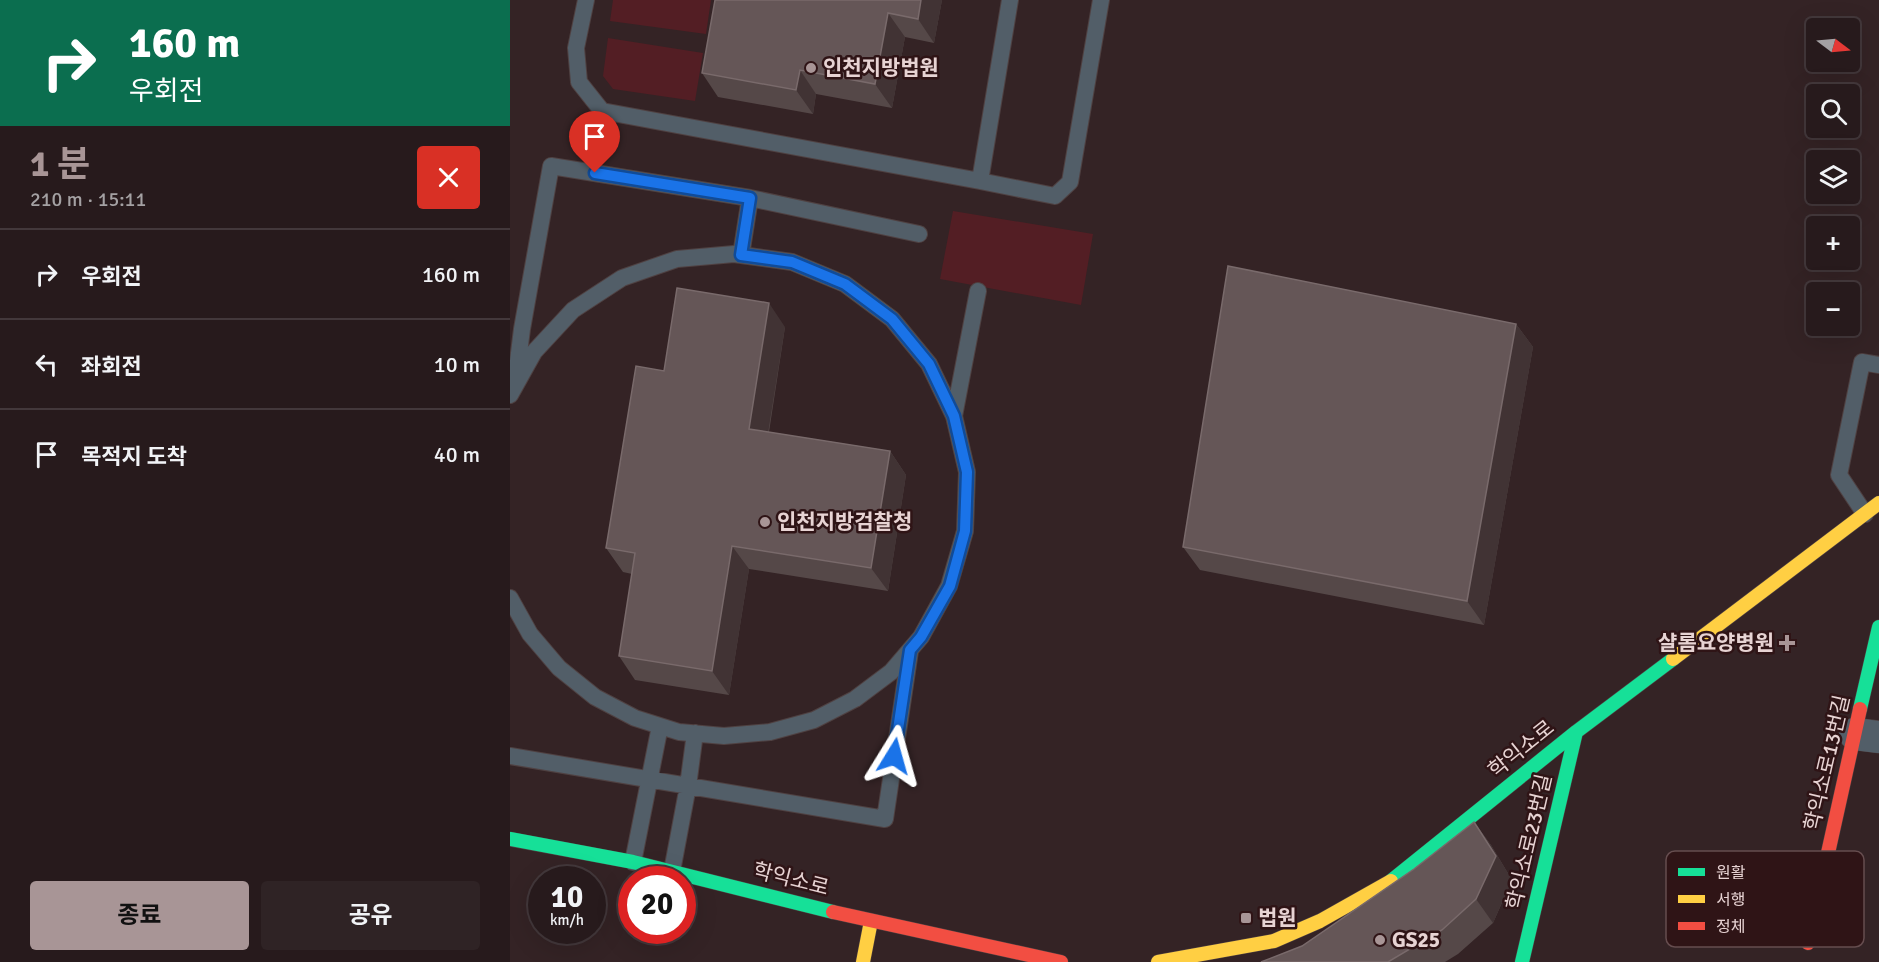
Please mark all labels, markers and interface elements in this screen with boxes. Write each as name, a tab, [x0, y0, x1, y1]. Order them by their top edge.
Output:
text: 160 m	[129, 18, 240, 69]
north arrow	[1806, 18, 1860, 72]
map controls	[1806, 18, 1860, 336]
icon: right	[30, 24, 108, 102]
place label: 인천지방법원	[823, 55, 939, 81]
marker: 인천지방법원	[804, 61, 818, 75]
text: 우회전	[129, 75, 204, 108]
button: search	[1806, 84, 1860, 138]
pin	[569, 111, 620, 173]
icon: arrive	[578, 120, 611, 153]
text: 1 분	[30, 142, 90, 187]
button: close	[417, 146, 480, 209]
button: layers	[1806, 150, 1860, 204]
text: 210 m · 15:11	[30, 187, 146, 212]
button: +	[1806, 216, 1860, 270]
icon: right	[30, 258, 63, 291]
text: 160 m	[422, 261, 480, 288]
text: 우회전	[81, 263, 142, 290]
button: −	[1806, 282, 1860, 336]
icon: left	[30, 348, 63, 381]
text: 10 m	[434, 351, 480, 378]
text: 좌회전	[81, 353, 142, 380]
icon: arrive	[30, 438, 63, 471]
text: 40 m	[434, 441, 480, 468]
text: 목적지 도착	[81, 443, 187, 470]
place label: 인천지방검찰청	[777, 509, 912, 535]
marker: 인천지방검찰청	[758, 515, 772, 529]
place label: 샬롬요양병원	[1658, 630, 1774, 656]
marker: 샬롬요양병원	[1778, 634, 1796, 652]
street label: 학익소로13번길	[1799, 693, 1855, 833]
street label: 학익소로	[1483, 715, 1559, 783]
position arrow	[862, 724, 926, 788]
street label: 학익소로23번길	[1501, 772, 1557, 912]
legend	[1666, 851, 1864, 947]
street label: 학익소로	[750, 857, 832, 901]
text: 원활	[1716, 863, 1746, 883]
speed limit sign: 20	[618, 866, 696, 944]
text: 10	[551, 879, 583, 916]
button: 종료	[30, 881, 249, 950]
button: 공유	[261, 881, 480, 950]
text: 서행	[1716, 890, 1745, 910]
place label: 법원	[1258, 905, 1297, 931]
text: km/h	[550, 911, 584, 929]
marker: 법원	[1239, 911, 1253, 925]
text: 정체	[1716, 917, 1745, 937]
place label: GS25	[1392, 927, 1440, 953]
marker: GS25	[1373, 933, 1387, 947]

